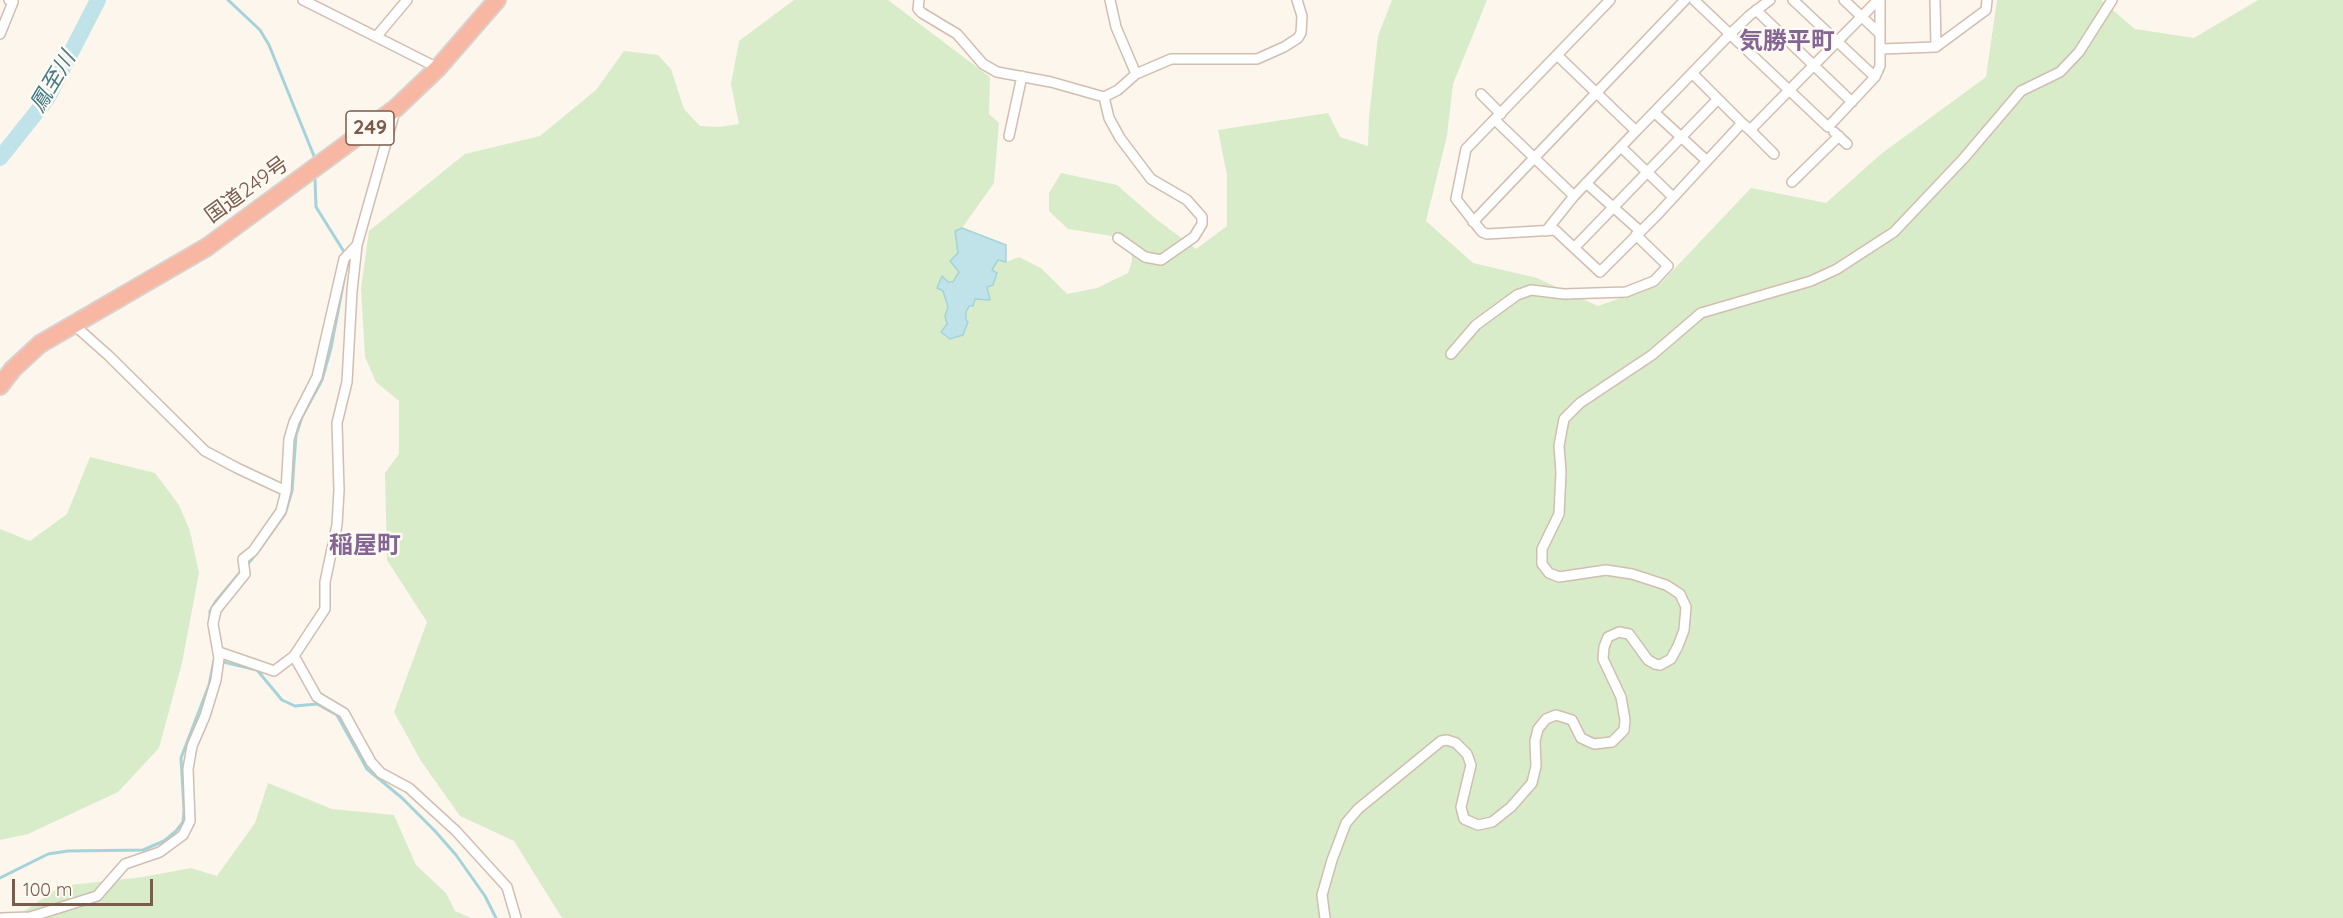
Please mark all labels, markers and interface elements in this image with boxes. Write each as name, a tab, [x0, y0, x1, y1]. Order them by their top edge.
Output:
district label: 気勝平町	[1739, 28, 1835, 56]
water label: 鳳至川	[25, 47, 81, 117]
road number: 249	[346, 111, 394, 145]
street label: 国道249号	[200, 151, 294, 229]
district label: 稲屋町	[329, 532, 401, 560]
scale bar	[15, 867, 156, 905]
text: 100 m	[23, 878, 72, 901]

